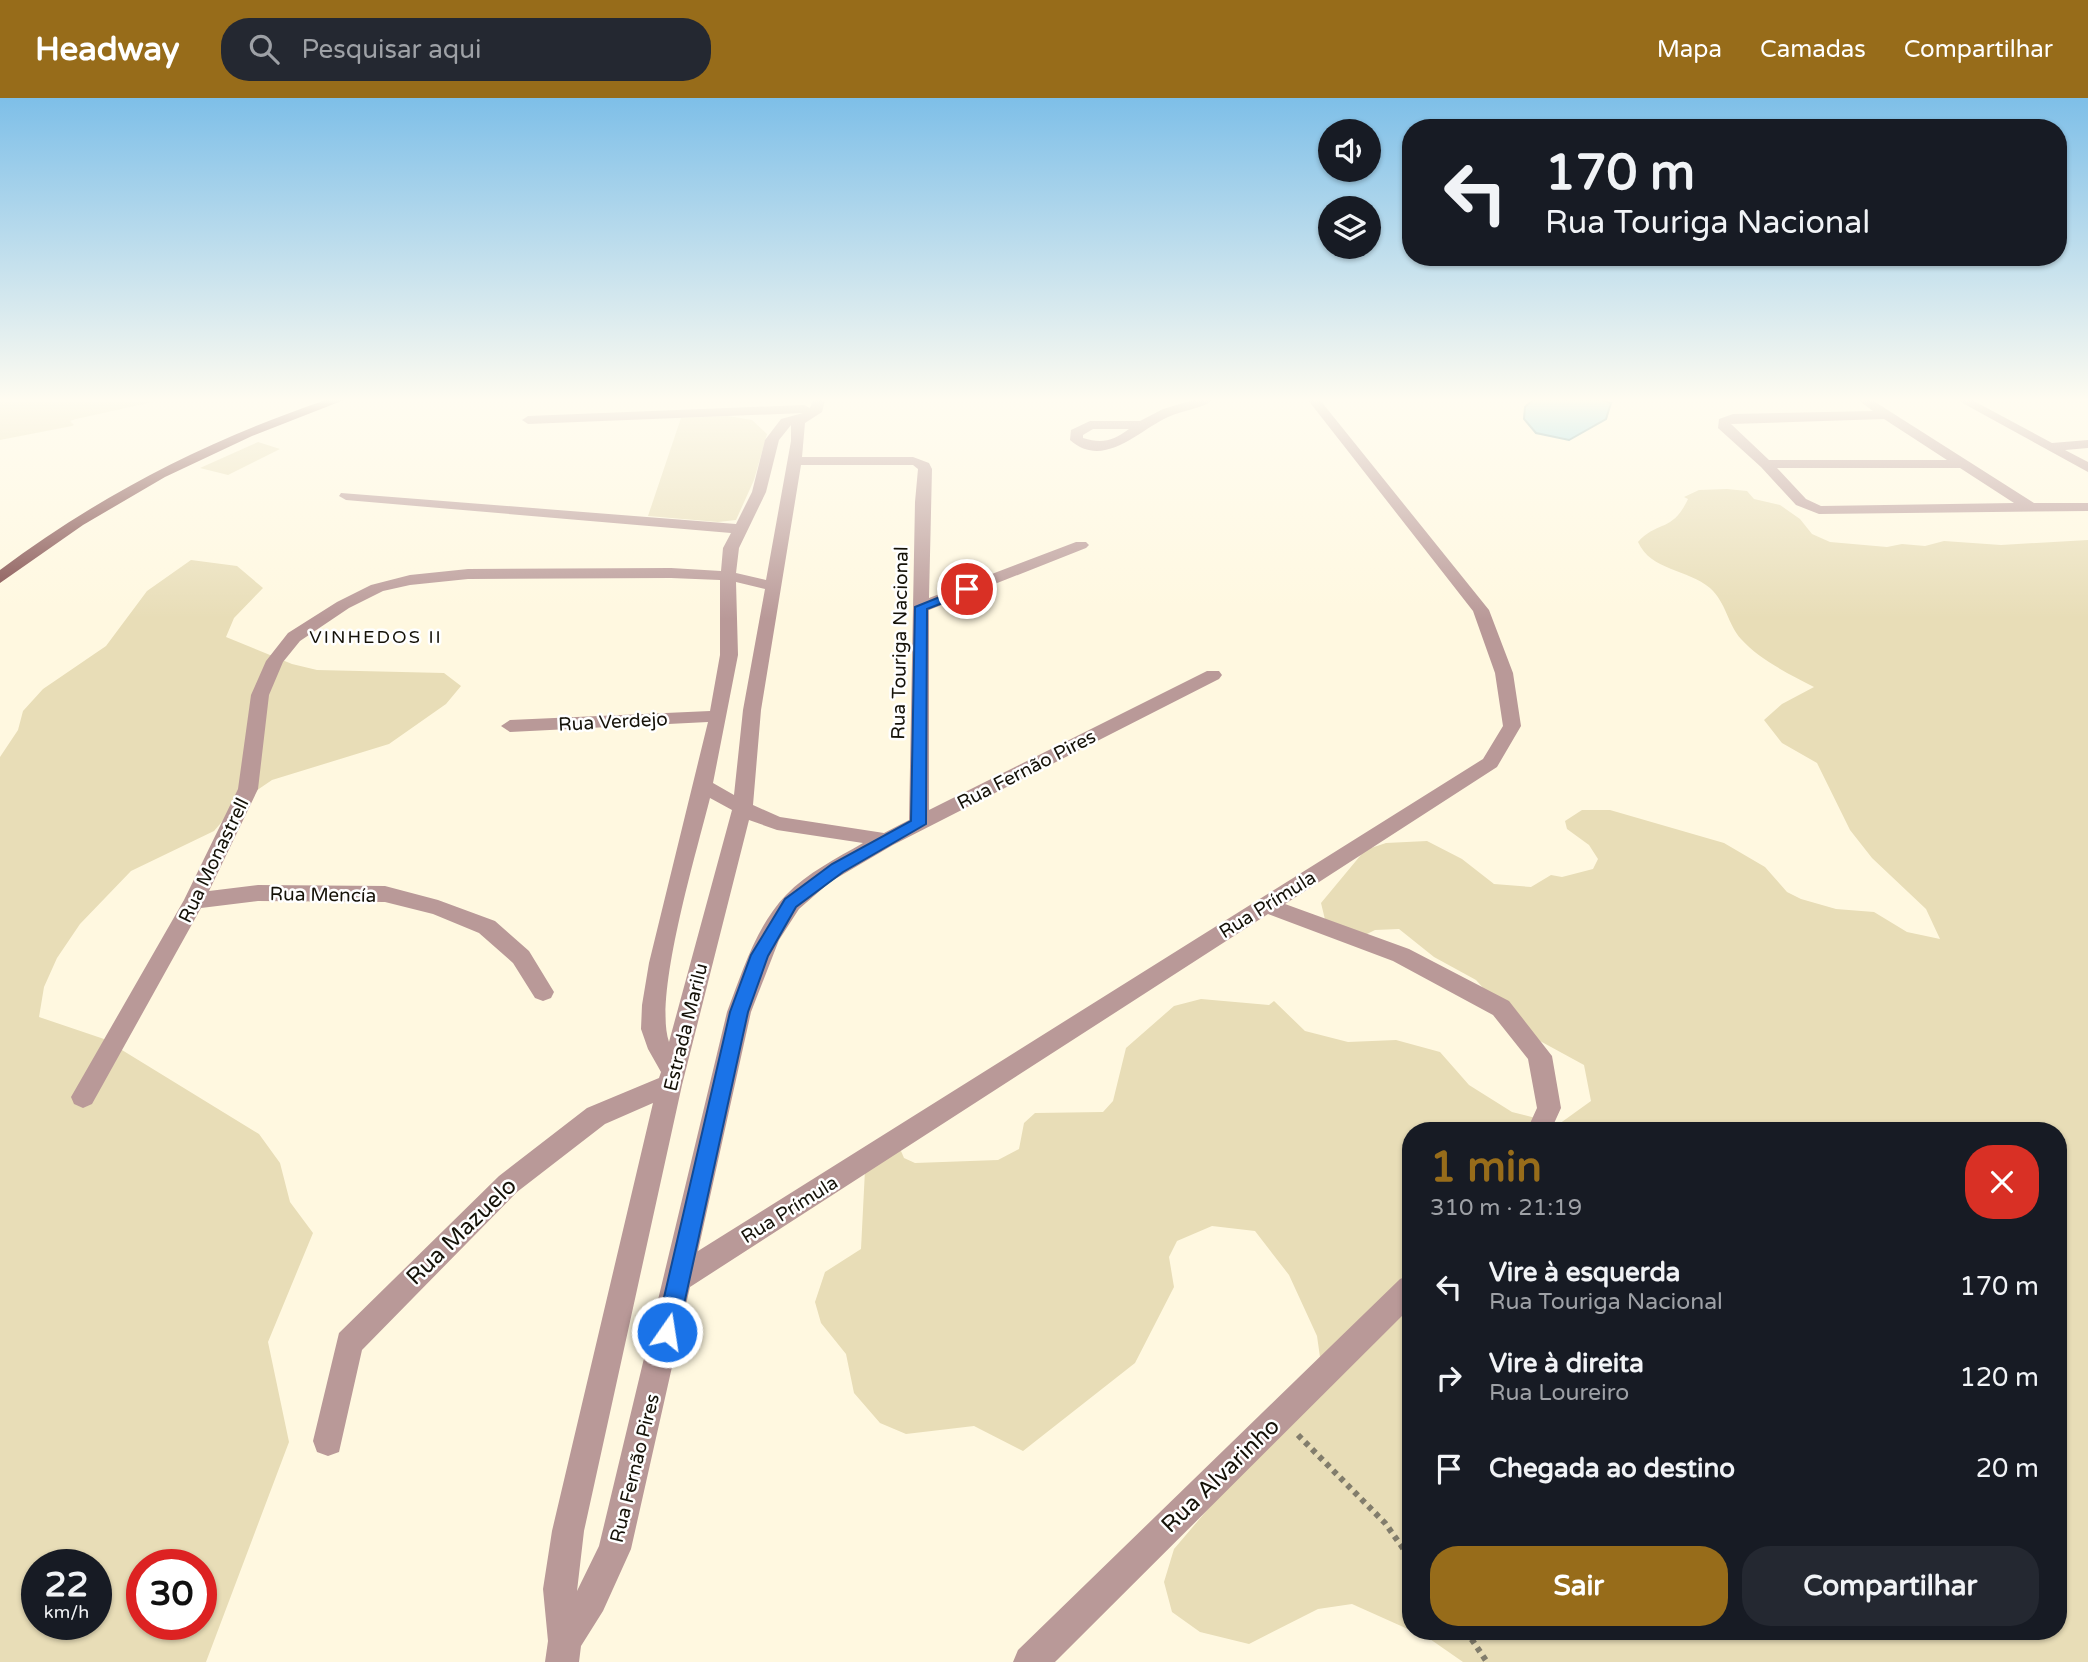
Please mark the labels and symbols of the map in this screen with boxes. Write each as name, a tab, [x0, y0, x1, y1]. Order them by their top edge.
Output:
street label: Rua Touriga Nacional	[887, 546, 913, 740]
pin	[937, 559, 997, 619]
district label: VINHEDOS II	[309, 626, 443, 648]
street label: Rua Verdejo	[558, 708, 668, 736]
street label: Rua Fernão Pires	[954, 725, 1099, 814]
street label: Rua Monastrell	[174, 794, 254, 926]
street label: Rua Prímula	[1215, 866, 1320, 943]
street label: Rua Mencía	[269, 883, 377, 907]
street label: Estrada Marilu	[659, 961, 713, 1094]
street label: Rua Prímula	[737, 1171, 842, 1248]
street label: Rua Mazuelo	[401, 1172, 523, 1291]
position arrow	[630, 1295, 704, 1369]
street label: Rua Fernão Pires	[606, 1392, 664, 1545]
street label: Rua Alvarinho	[1156, 1412, 1286, 1539]
speed limit sign: 30	[126, 1549, 217, 1640]

